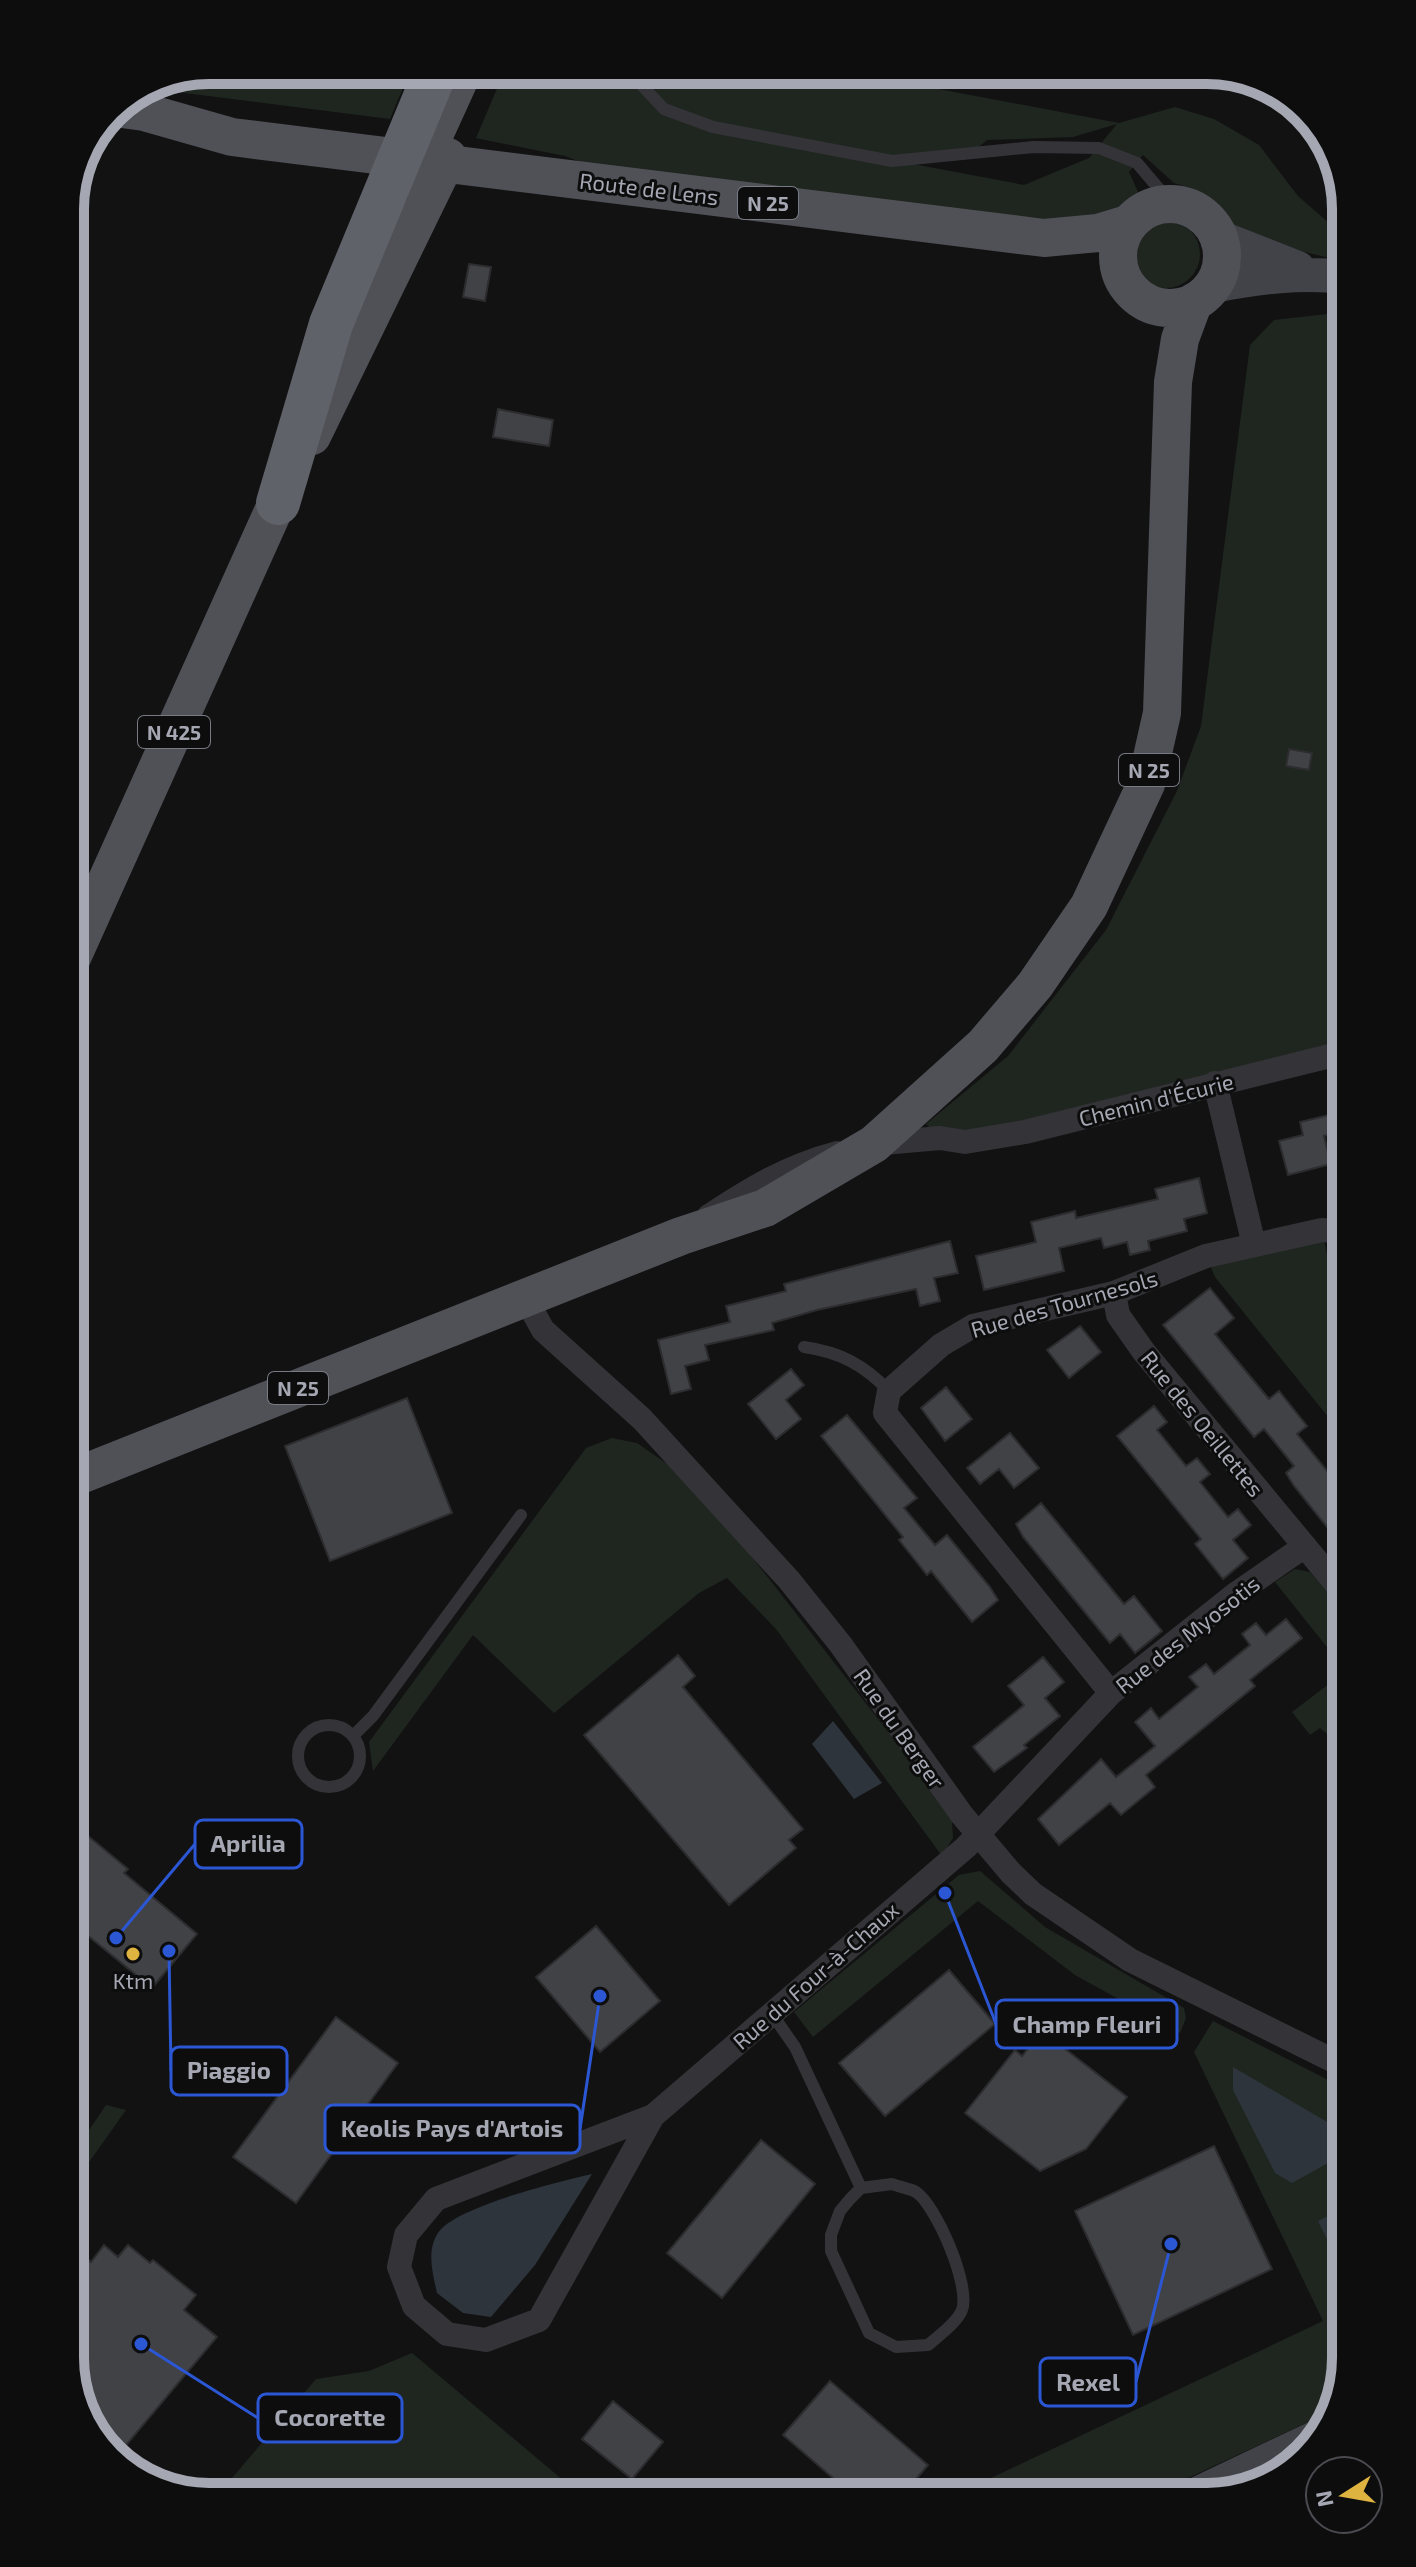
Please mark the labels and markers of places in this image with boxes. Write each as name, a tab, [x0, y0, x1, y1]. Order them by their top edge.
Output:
callout: Aprilia	[195, 1820, 302, 1868]
marker: Ktm	[124, 1945, 142, 1963]
place label: Ktm	[113, 1967, 153, 1993]
callout: Champ Fleuri	[996, 2000, 1177, 2048]
callout: Piaggio	[171, 2047, 287, 2095]
callout: Keolis Pays d'Artois	[325, 2105, 580, 2153]
callout: Rexel	[1040, 2358, 1136, 2406]
callout: Cocorette	[258, 2394, 402, 2442]

